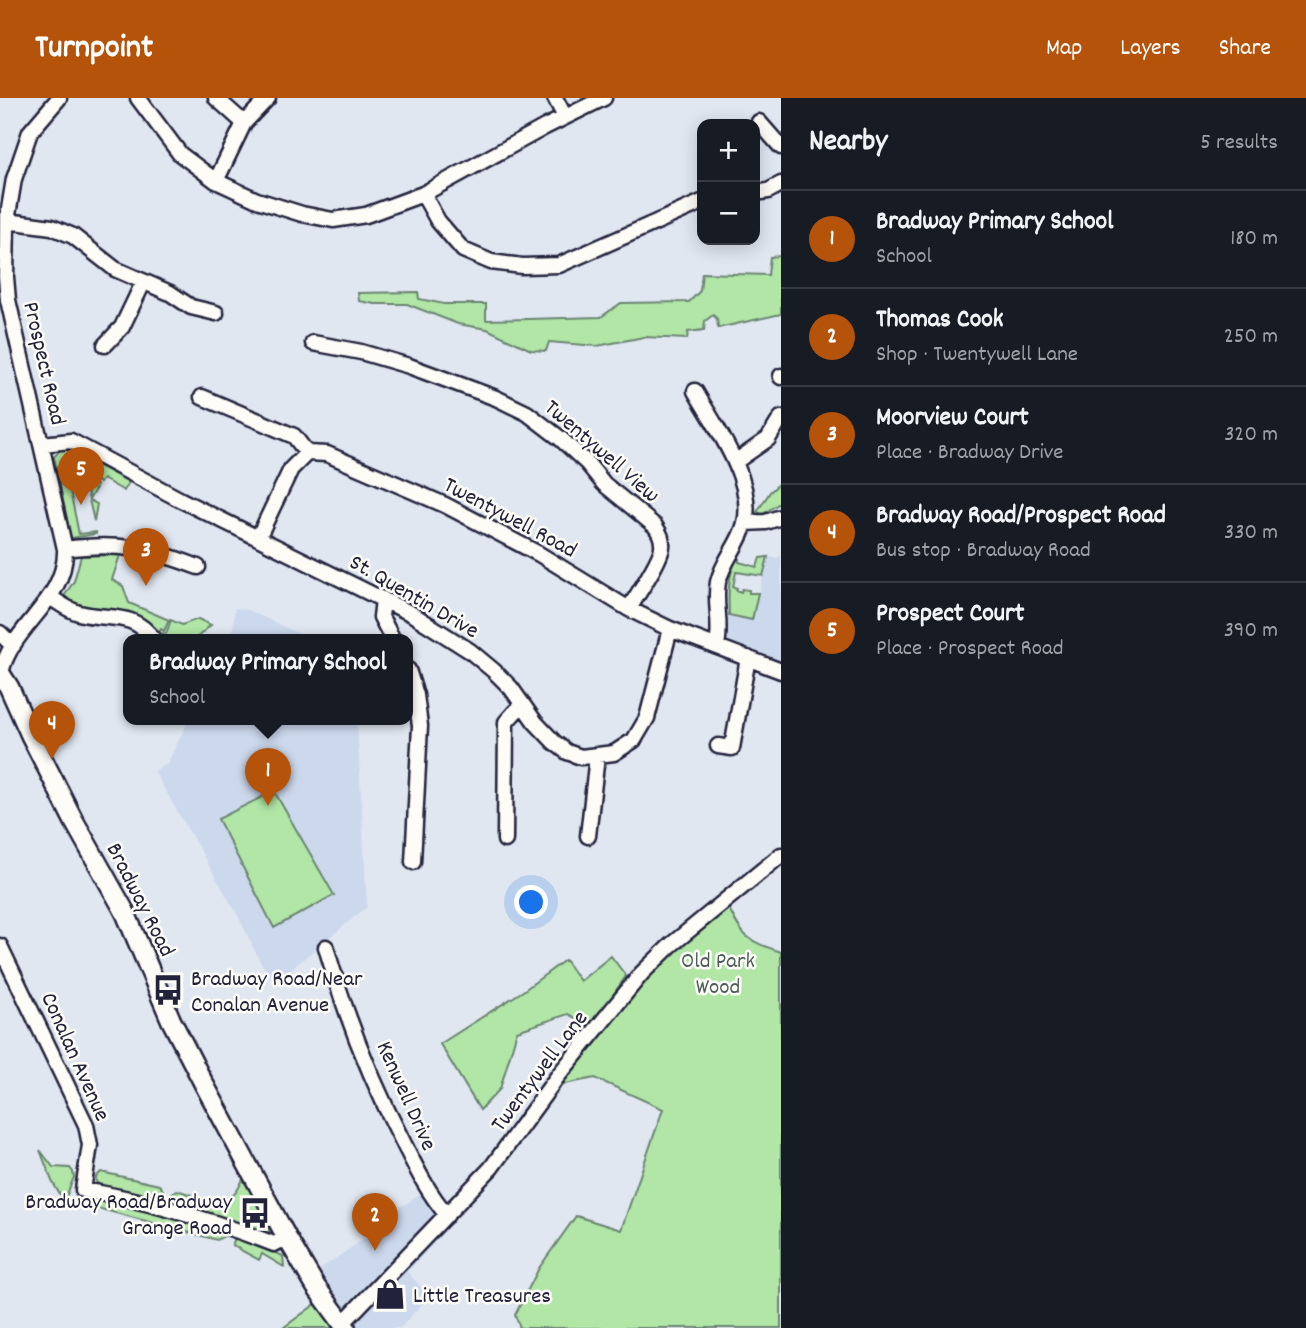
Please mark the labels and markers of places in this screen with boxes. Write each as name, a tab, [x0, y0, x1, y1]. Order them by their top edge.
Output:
pin: 5	[58, 447, 104, 505]
pin: 3	[123, 528, 169, 586]
pin: 4	[29, 701, 75, 759]
pin: 1	[245, 748, 291, 806]
place label: Bradway Road/Near Conalan Avenue	[191, 964, 363, 1023]
bus stop icon: Bradway Road/Near Conalan Avenue	[151, 973, 185, 1007]
place label: Bradway Road/Bradway Grange Road	[25, 1187, 233, 1246]
pin: 2	[352, 1193, 398, 1251]
bus stop icon: Bradway Road/Bradway Grange Road	[238, 1196, 272, 1230]
shop icon: Little Treasures	[373, 1277, 407, 1311]
place label: Little Treasures	[413, 1281, 551, 1314]

